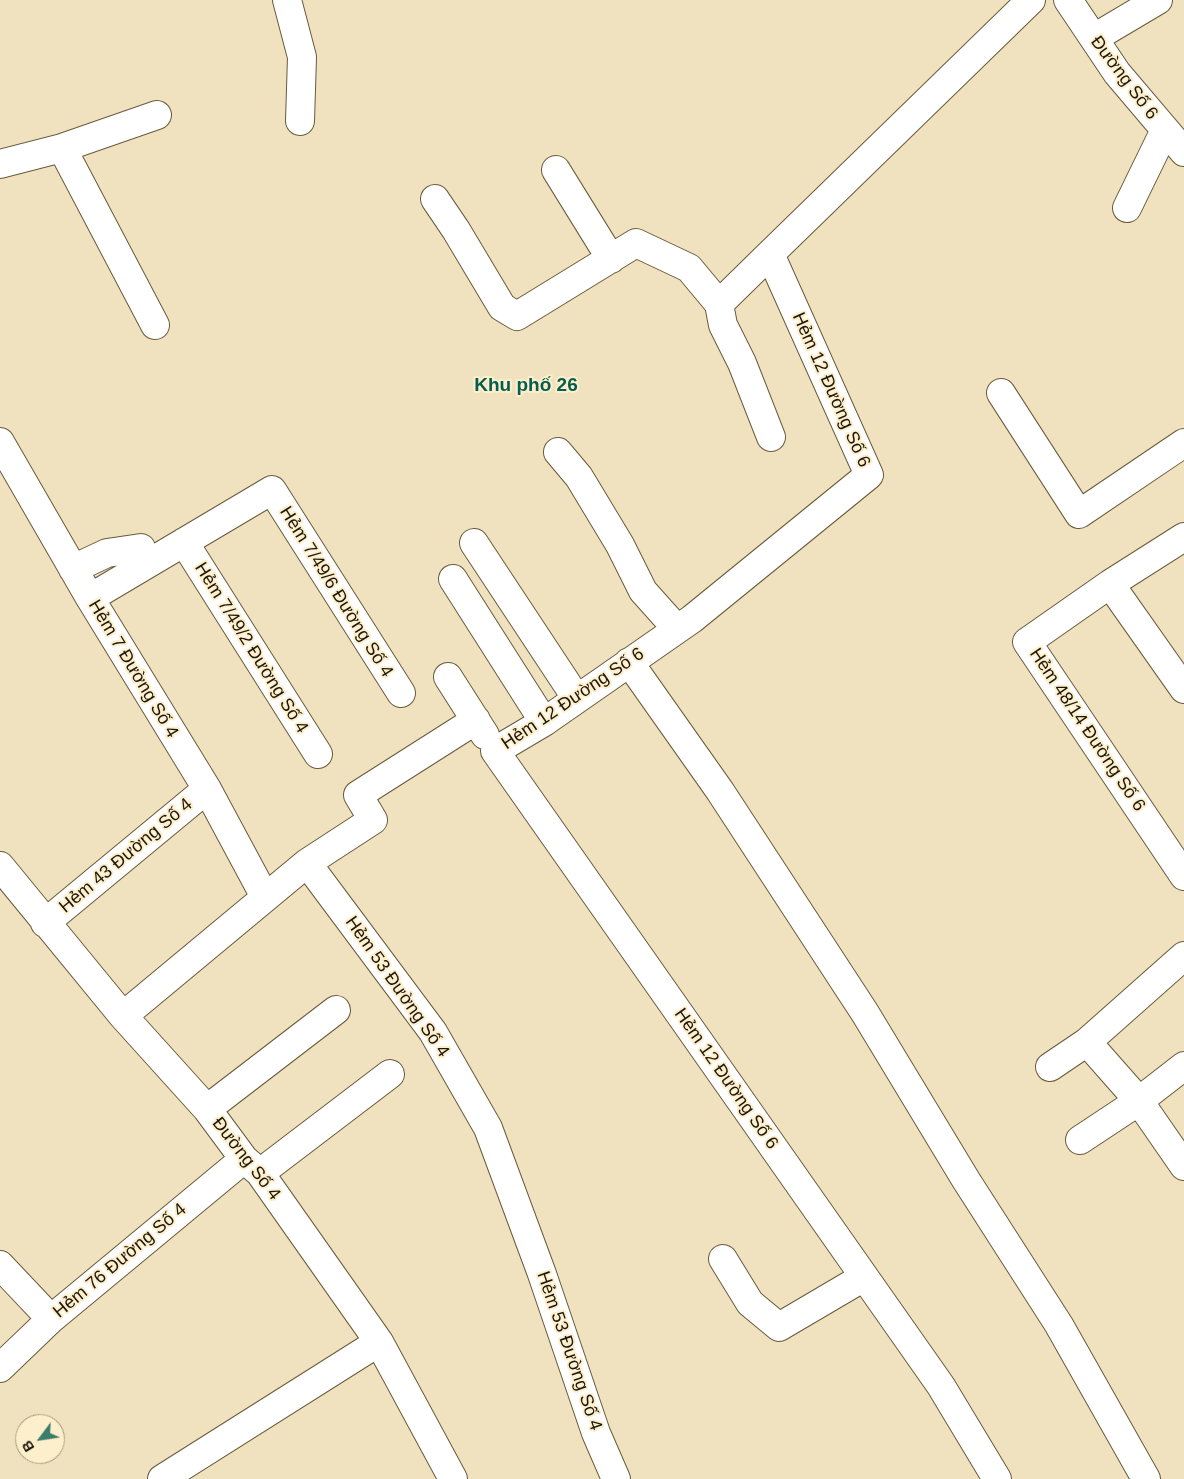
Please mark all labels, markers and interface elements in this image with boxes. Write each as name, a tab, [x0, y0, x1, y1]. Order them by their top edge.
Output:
street label: Đường Số 6	[1086, 32, 1162, 124]
street label: Hẻm 12 Đường Số 6	[787, 309, 875, 471]
district label: Khu phố 26	[474, 375, 578, 397]
street label: Hẻm 7/49/6 Đường Số 4	[275, 503, 397, 681]
street label: Hẻm 7/49/2 Đường Số 4	[190, 559, 312, 737]
street label: Hẻm 7 Đường Số 4	[83, 596, 183, 742]
street label: Hẻm 12 Đường Số 6	[498, 643, 648, 755]
street label: Hẻm 48/14 Đường Số 6	[1024, 644, 1150, 816]
street label: Hẻm 43 Đường Số 4	[55, 794, 197, 918]
street label: Hẻm 53 Đường Số 4	[340, 912, 454, 1062]
street label: Hẻm 12 Đường Số 6	[669, 1004, 783, 1154]
street label: Đường Số 4	[207, 1113, 285, 1205]
street label: Hẻm 76 Đường Số 4	[49, 1199, 191, 1323]
street label: Hẻm 53 Đường Số 4	[532, 1269, 606, 1433]
north arrow	[15, 1414, 65, 1464]
text: B	[19, 1438, 37, 1455]

